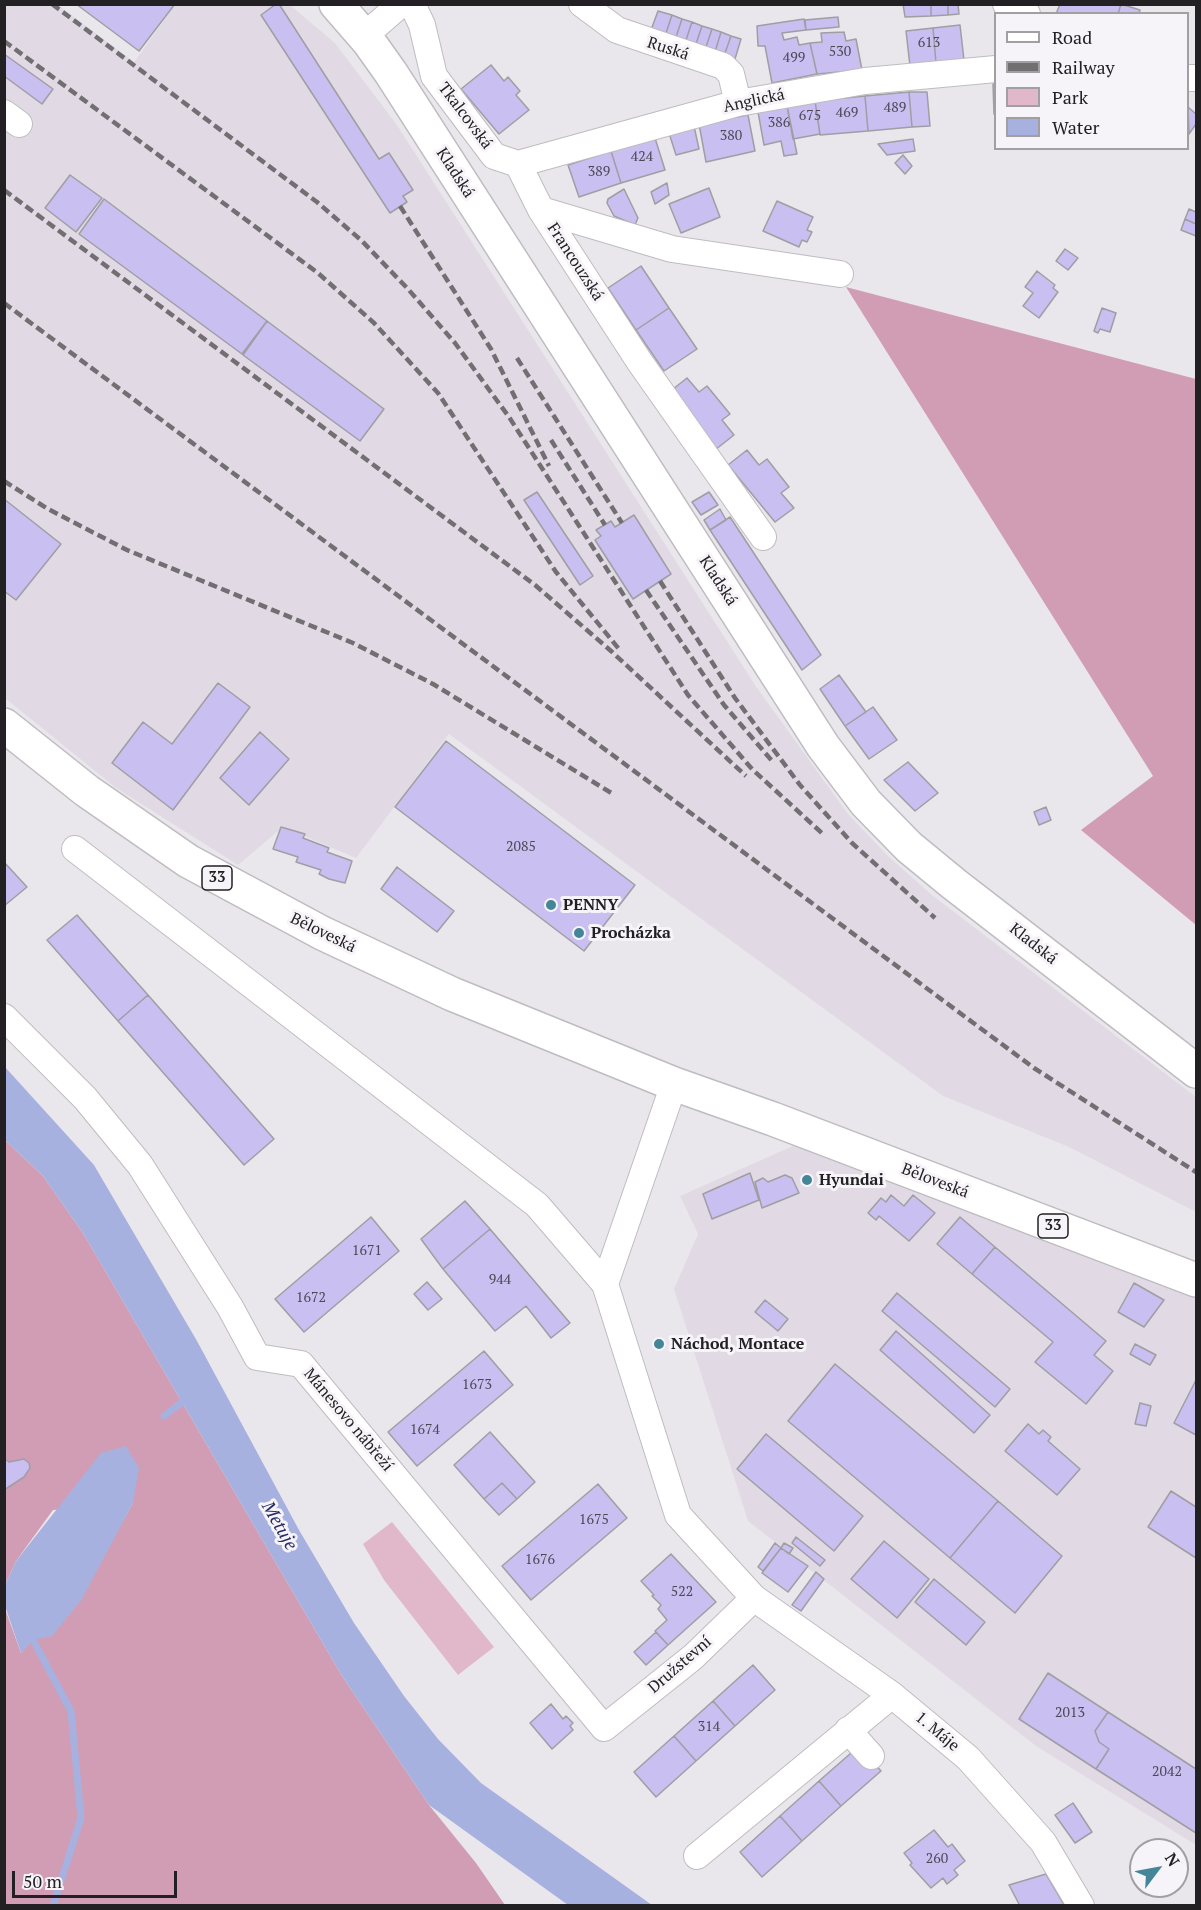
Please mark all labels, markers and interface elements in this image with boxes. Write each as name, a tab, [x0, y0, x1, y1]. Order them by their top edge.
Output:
legend	[994, 12, 1189, 150]
text: Road	[1052, 25, 1092, 49]
street label: Ruská	[645, 33, 691, 65]
house number: 613	[918, 35, 940, 51]
house number: 530	[829, 44, 851, 60]
house number: 499	[783, 50, 805, 66]
text: Railway	[1052, 55, 1115, 79]
street label: Tkalcovská	[434, 79, 496, 153]
street label: Anglická	[722, 85, 786, 117]
text: Park	[1052, 85, 1088, 109]
house number: 489	[884, 100, 906, 116]
house number: 469	[836, 105, 858, 121]
house number: 675	[799, 108, 821, 124]
house number: 386	[768, 115, 790, 131]
text: Water	[1052, 115, 1099, 139]
house number: 380	[720, 128, 742, 144]
street label: Kladská	[432, 145, 478, 201]
house number: 424	[631, 149, 653, 165]
house number: 389	[588, 164, 610, 180]
street label: Francouzská	[543, 220, 607, 304]
street label: Kladská	[695, 553, 741, 609]
house number: 2085	[506, 839, 536, 855]
road number: 33	[202, 866, 232, 890]
place label: PENNY	[563, 895, 618, 915]
marker: PENNY	[544, 898, 558, 912]
street label: Běloveská	[287, 909, 359, 957]
street label: Kladská	[1005, 919, 1061, 969]
place label: Procházka	[591, 923, 671, 943]
marker: Procházka	[572, 926, 586, 940]
street label: Běloveská	[899, 1159, 971, 1203]
place label: Hyundai	[819, 1170, 884, 1190]
marker: Hyundai	[800, 1173, 814, 1187]
road number: 33	[1038, 1214, 1068, 1238]
house number: 1671	[352, 1243, 382, 1259]
house number: 944	[489, 1272, 511, 1288]
house number: 1672	[296, 1290, 326, 1306]
place label: Náchod, Montace	[671, 1334, 804, 1354]
marker: Náchod, Montace	[652, 1337, 666, 1351]
street label: Mánesovo nábřeží	[299, 1365, 397, 1475]
house number: 1673	[462, 1377, 492, 1393]
house number: 1674	[410, 1422, 440, 1438]
water label: Metuje	[257, 1498, 301, 1554]
house number: 1675	[579, 1512, 609, 1528]
house number: 1676	[525, 1552, 555, 1568]
house number: 522	[671, 1584, 693, 1600]
street label: Družstevní	[644, 1632, 716, 1698]
house number: 2013	[1055, 1705, 1085, 1721]
street label: 1. Máje	[911, 1708, 963, 1756]
house number: 314	[698, 1719, 720, 1735]
house number: 2042	[1152, 1764, 1182, 1780]
north arrow	[1129, 1838, 1189, 1898]
text: N	[1160, 1849, 1185, 1870]
house number: 260	[926, 1851, 948, 1867]
scale bar	[15, 1859, 180, 1897]
text: 50 m	[23, 1869, 62, 1893]

